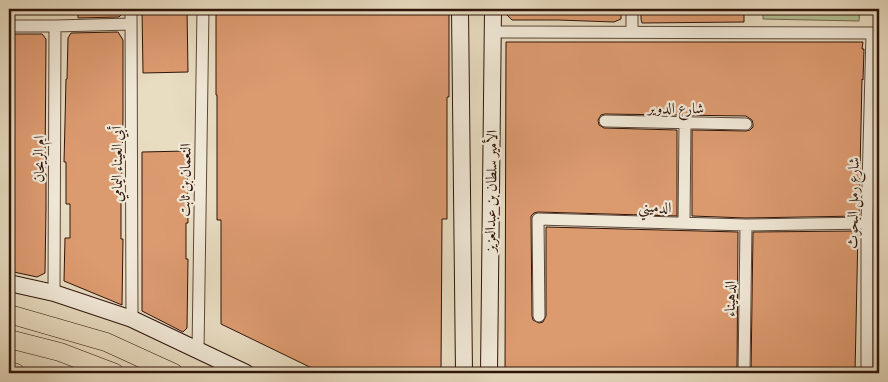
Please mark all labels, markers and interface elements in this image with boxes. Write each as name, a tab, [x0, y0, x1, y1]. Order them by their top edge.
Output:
street label: شارع الدوير	[646, 98, 704, 121]
street label: أبي العيناء اليمامي	[106, 126, 129, 202]
street label: الأمير سلطان بن عبدالعزيز	[479, 130, 502, 254]
street label: ام الريحان	[30, 136, 52, 182]
street label: النعمان بن ثابت	[175, 143, 196, 217]
street label: شارع رمل البحوث	[843, 157, 867, 249]
street label: الدميني	[638, 197, 672, 222]
street label: الدهيناء	[721, 281, 740, 317]

